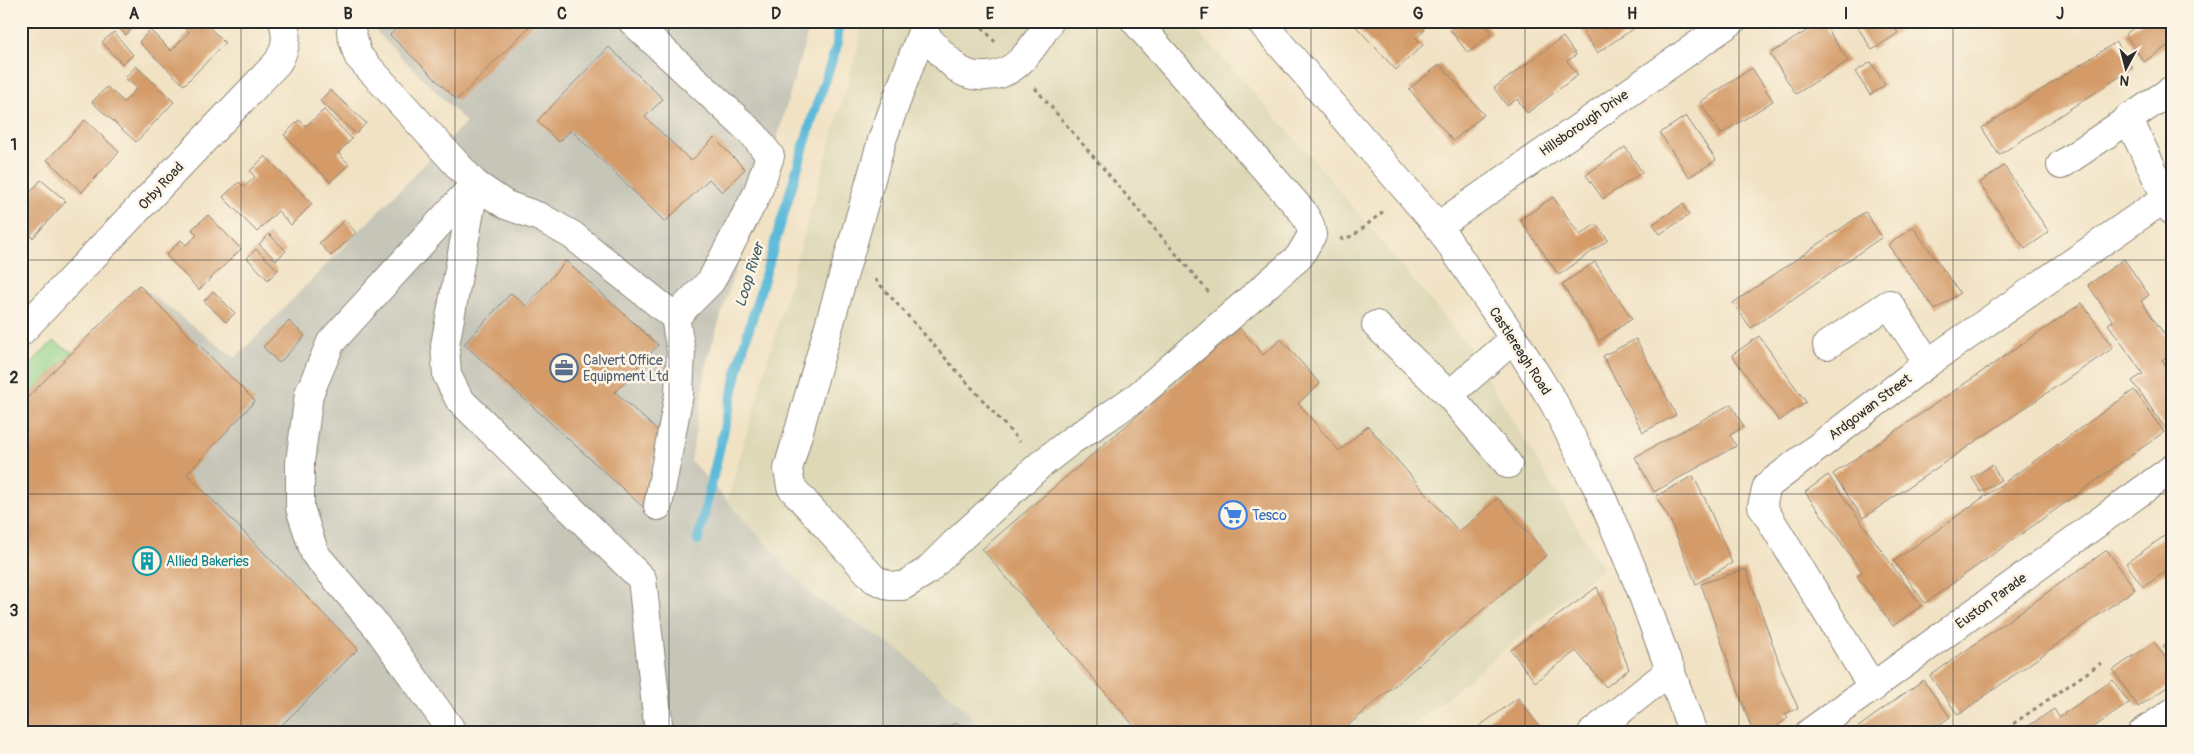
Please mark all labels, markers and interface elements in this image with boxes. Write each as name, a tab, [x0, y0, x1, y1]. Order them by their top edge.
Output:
text: A	[129, 4, 140, 24]
text: B	[343, 4, 353, 24]
text: C	[557, 4, 567, 24]
text: D	[771, 4, 781, 24]
text: E	[986, 4, 995, 24]
text: F	[1199, 4, 1209, 24]
text: G	[1413, 4, 1424, 24]
text: H	[1627, 4, 1637, 24]
text: I	[1844, 4, 1848, 24]
text: J	[2056, 4, 2064, 24]
north arrow	[2102, 42, 2152, 92]
text: N	[2119, 71, 2130, 89]
street label: Hillsborough Drive	[1536, 86, 1632, 160]
text: 1	[11, 135, 17, 155]
street label: Orby Road	[135, 159, 187, 213]
water label: Loop River	[731, 239, 769, 310]
street label: Castlereagh Road	[1485, 304, 1555, 398]
place label: Calvert Office Equipment Ltd	[583, 352, 669, 385]
office icon: Calvert Office Equipment Ltd	[549, 353, 579, 383]
text: 2	[10, 368, 19, 388]
street label: Ardgowan Street	[1825, 370, 1915, 444]
supermarket icon: Tesco	[1218, 500, 1248, 530]
place label: Tesco	[1252, 507, 1287, 524]
building icon: Allied Bakeries	[132, 546, 162, 576]
place label: Allied Bakeries	[166, 553, 250, 570]
street label: Euston Parade	[1952, 569, 2030, 632]
text: 3	[10, 601, 19, 621]

